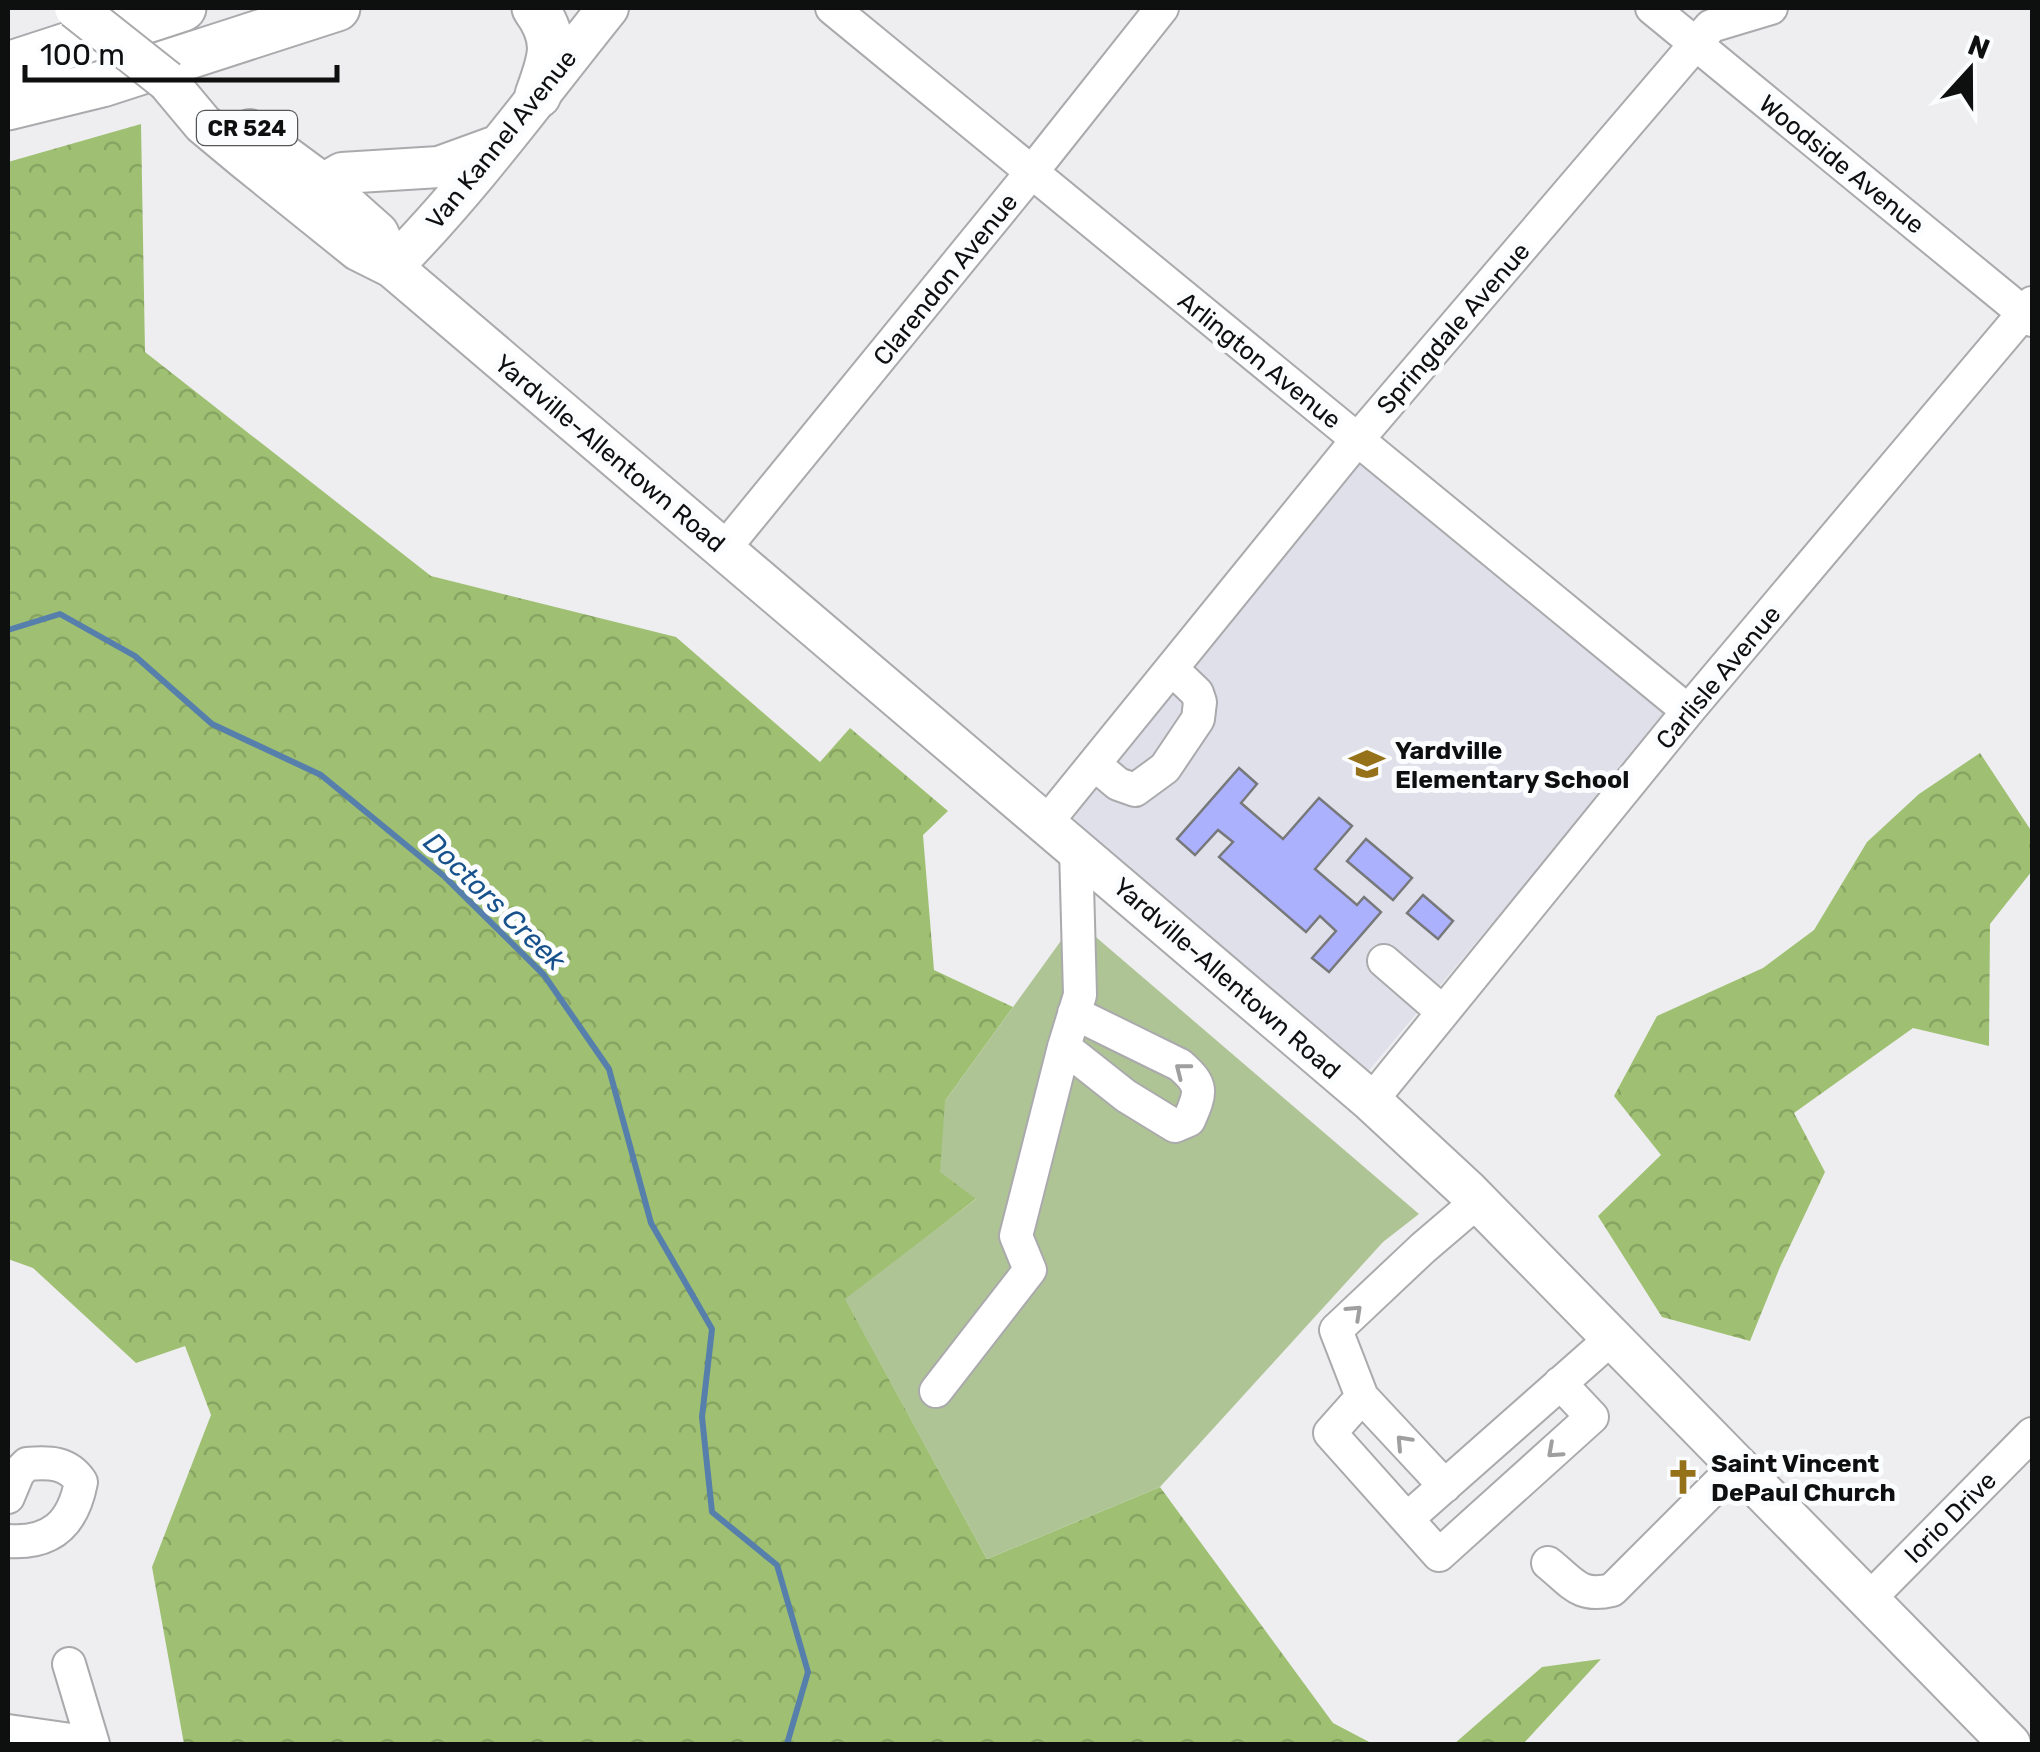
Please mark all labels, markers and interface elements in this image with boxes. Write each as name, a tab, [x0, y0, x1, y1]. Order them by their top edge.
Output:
scale bar	[25, 20, 338, 82]
north arrow	[1920, 20, 2020, 120]
text: N	[1963, 28, 1994, 66]
text: 100 m	[40, 37, 125, 73]
street label: Van Kannel Avenue	[420, 44, 583, 235]
street label: Woodside Avenue	[1753, 89, 1930, 240]
road number: CR 524	[197, 111, 297, 145]
street label: Clarendon Avenue	[867, 188, 1023, 371]
street label: Springdale Avenue	[1371, 237, 1536, 420]
street label: Arlington Avenue	[1173, 286, 1347, 435]
street label: Yardville-Allentown Road	[489, 349, 731, 558]
street label: Carlisle Avenue	[1650, 600, 1787, 755]
place label: Yardville Elementary School	[1395, 736, 1629, 794]
school or university icon: Yardville Elementary School	[1348, 745, 1386, 783]
water label: Doctors Creek	[417, 825, 573, 978]
street label: Yardville-Allentown Road	[1107, 872, 1346, 1085]
one-way arrow	[1175, 1064, 1193, 1081]
one-way arrow	[1343, 1306, 1361, 1324]
one-way arrow	[1397, 1435, 1415, 1454]
one-way arrow	[1547, 1439, 1566, 1457]
place label: Saint Vincent DePaul Church	[1711, 1449, 1896, 1507]
church icon: Saint Vincent DePaul Church	[1664, 1458, 1702, 1496]
street label: Iorio Drive	[1899, 1466, 2002, 1569]

